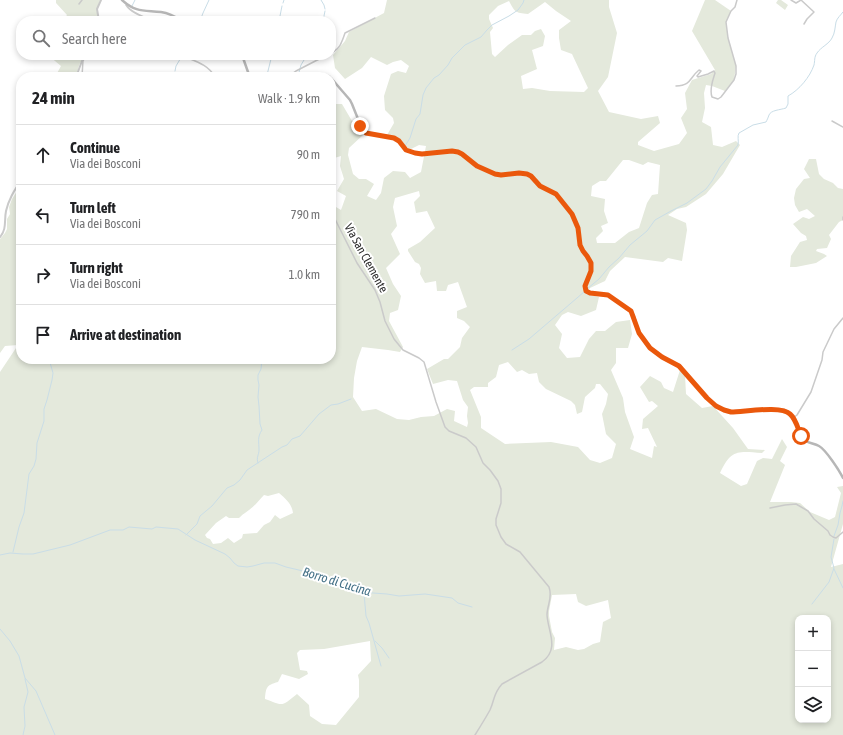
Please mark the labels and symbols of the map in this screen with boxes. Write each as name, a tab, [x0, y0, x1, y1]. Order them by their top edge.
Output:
route end	[351, 117, 369, 135]
street label: Via San Clemente	[341, 221, 391, 295]
route start	[792, 427, 810, 445]
water label: Borro di Cucina	[301, 564, 373, 599]

